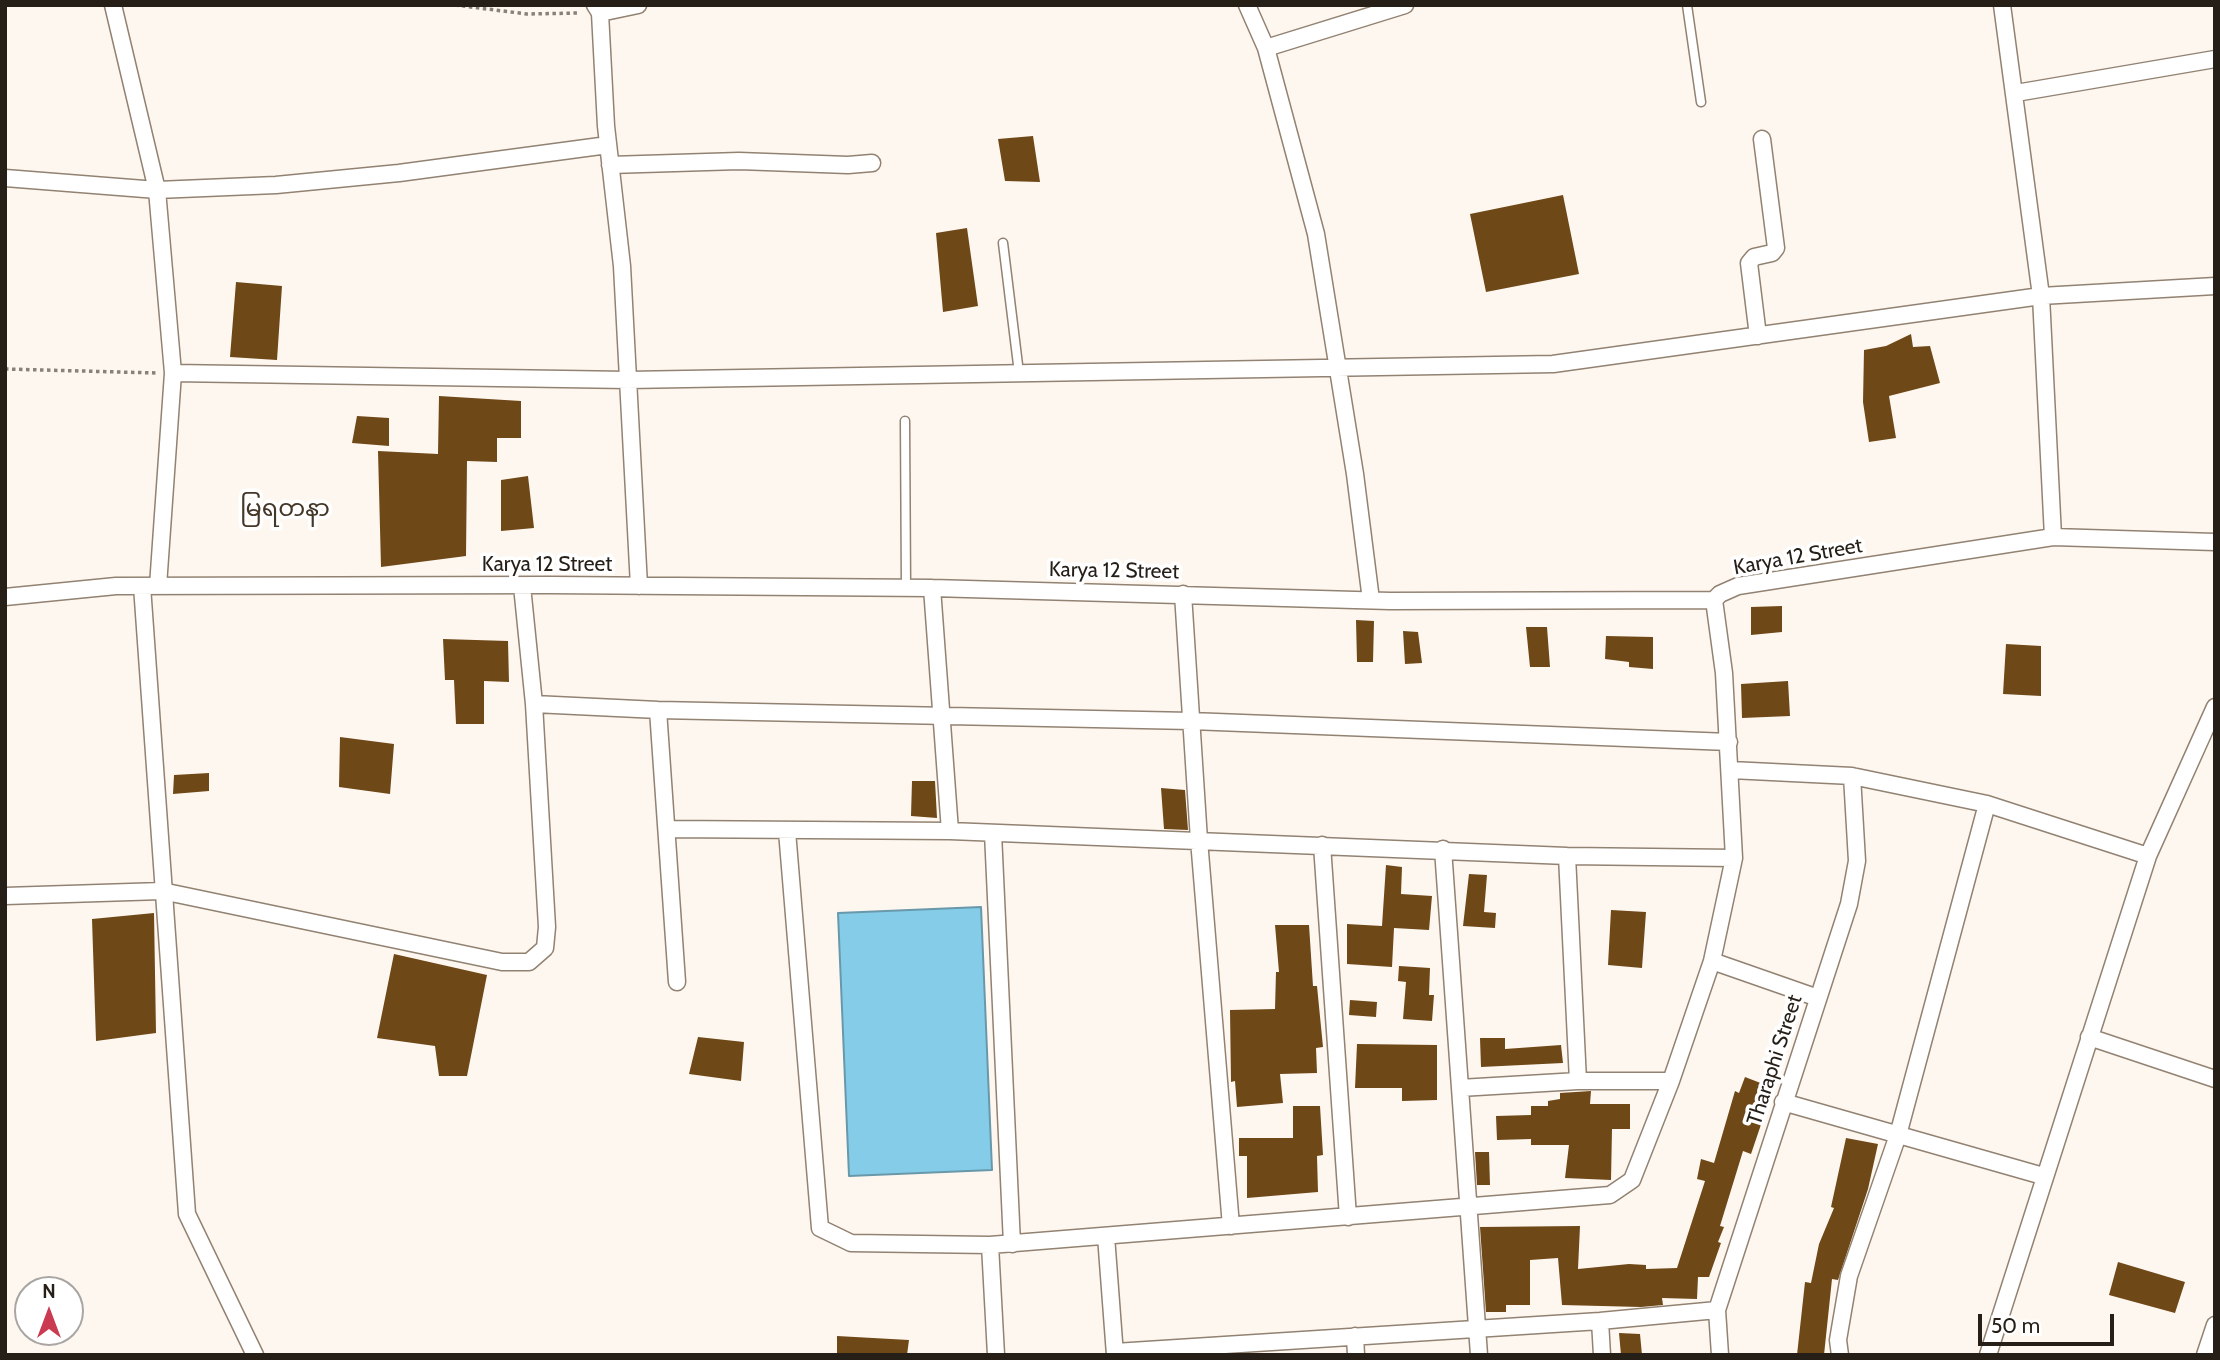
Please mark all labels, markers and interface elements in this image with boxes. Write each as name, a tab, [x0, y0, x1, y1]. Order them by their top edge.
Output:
district label: မြရတနာ	[240, 495, 330, 523]
street label: Karya 12 Street	[1732, 533, 1864, 581]
street label: Karya 12 Street	[482, 552, 612, 578]
street label: Karya 12 Street	[1049, 557, 1179, 585]
street label: Tharaphi Street	[1742, 992, 1808, 1128]
north arrow	[14, 1276, 84, 1346]
text: N	[42, 1280, 56, 1303]
scale bar	[1982, 1300, 2118, 1344]
text: 50 m	[1991, 1313, 2040, 1338]

